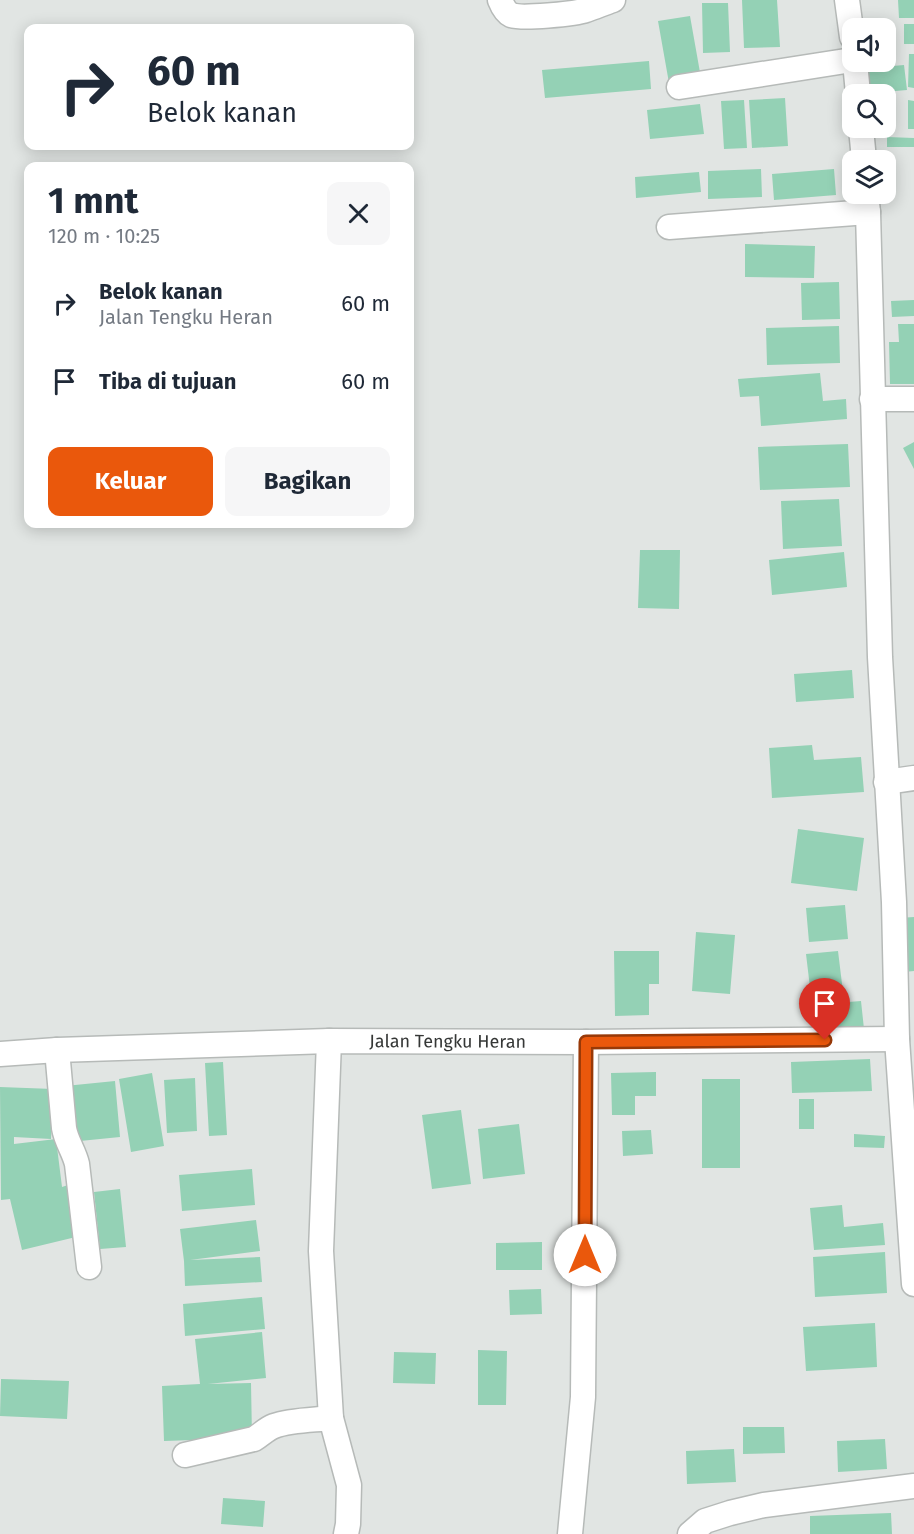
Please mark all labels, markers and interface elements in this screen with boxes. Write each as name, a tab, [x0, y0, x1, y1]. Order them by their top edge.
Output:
map controls	[842, 18, 896, 204]
button: sound	[842, 18, 896, 72]
text: 60 m	[147, 46, 241, 96]
icon: right	[48, 48, 126, 126]
button: search	[842, 84, 896, 138]
text: Belok kanan	[147, 97, 297, 129]
button: layers	[842, 150, 896, 204]
text: 1 mnt	[48, 179, 138, 223]
button: close	[327, 182, 390, 245]
text: 120 m · 10:25	[48, 224, 160, 248]
text: Belok kanan	[99, 278, 223, 305]
icon: right	[48, 287, 81, 320]
text: 60 m	[341, 290, 390, 317]
text: Jalan Tengku Heran	[99, 305, 273, 329]
icon: arrive	[48, 365, 81, 398]
text: Tiba di tujuan	[99, 368, 236, 395]
text: 60 m	[341, 368, 390, 395]
button: Keluar	[48, 447, 213, 516]
button: Bagikan	[225, 447, 390, 516]
pin	[799, 978, 850, 1040]
icon: arrive	[808, 987, 841, 1020]
street label: Jalan Tengku Heran	[369, 1030, 526, 1053]
position arrow	[553, 1223, 617, 1287]

